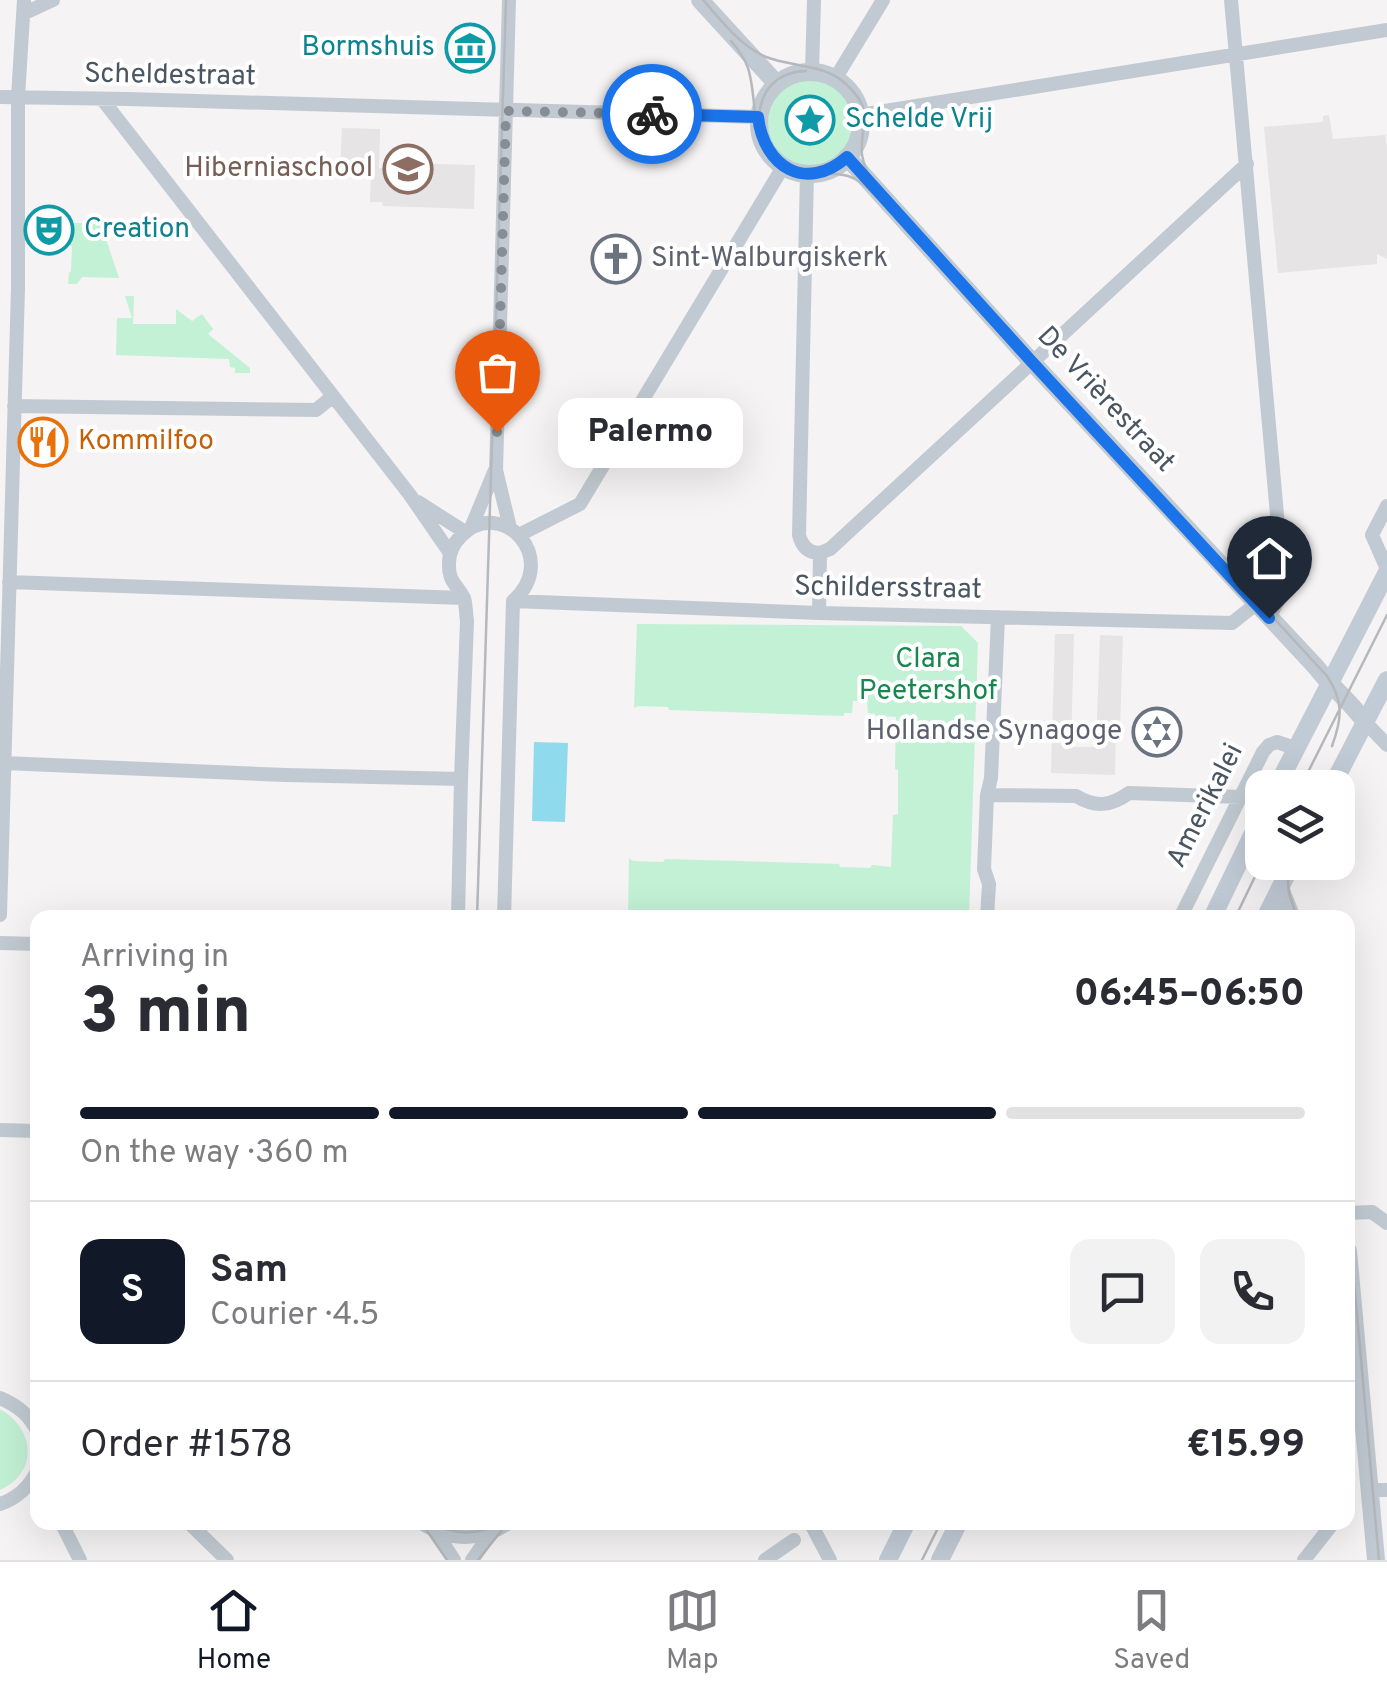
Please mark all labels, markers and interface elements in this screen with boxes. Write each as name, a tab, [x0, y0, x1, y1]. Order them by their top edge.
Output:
museum icon: Bormshuis	[444, 22, 496, 74]
place label: Bormshuis	[302, 30, 435, 66]
street label: Scheldestraat	[84, 57, 256, 95]
courier	[602, 64, 702, 164]
icon: bike	[625, 87, 680, 142]
place icon: Schelde Vrij	[784, 94, 836, 146]
place label: Schelde Vrij	[845, 102, 993, 138]
school or university icon: Hiberniaschool	[382, 143, 434, 195]
place label: Hiberniaschool	[184, 151, 373, 187]
theatre icon: Creation	[23, 204, 75, 256]
place label: Creation	[84, 212, 190, 248]
church icon: Sint-Walburgiskerk	[590, 233, 642, 285]
place label: Sint-Walburgiskerk	[651, 241, 888, 277]
street label: De Vrièrestraat	[1028, 319, 1182, 481]
pin	[455, 330, 540, 433]
icon: bag	[470, 345, 525, 400]
callout: Palermo	[557, 397, 742, 467]
text: Palermo	[588, 413, 713, 453]
restaurant icon: Kommilfoo	[17, 416, 69, 468]
place label: Kommilfoo	[78, 424, 214, 460]
pin	[1227, 516, 1312, 619]
icon: home	[1242, 531, 1297, 586]
street label: Schildersstraat	[794, 569, 982, 609]
park label: Clara Peetershof	[859, 642, 997, 710]
synagogue icon: Hollandse Synagoge	[1131, 706, 1183, 758]
place label: Hollandse Synagoge	[866, 714, 1122, 750]
street label: Amerikalei	[1159, 738, 1253, 874]
map controls	[1245, 770, 1355, 880]
button: layers	[1245, 770, 1355, 880]
text: Arriving in	[80, 938, 229, 978]
text: 06:45–06:50	[1074, 971, 1305, 1020]
text: 3 min	[80, 974, 251, 1056]
text: On the way · 360 m	[80, 1134, 349, 1174]
button: chat	[1070, 1239, 1175, 1344]
button: phone	[1200, 1239, 1305, 1344]
text: Sam	[210, 1247, 288, 1296]
text: S	[121, 1267, 144, 1316]
text: Courier · 4.5	[210, 1296, 379, 1336]
text: Order #1578	[80, 1422, 293, 1471]
text: €15.99	[1187, 1422, 1305, 1471]
tab: Home	[197, 1583, 271, 1679]
tab: Map	[665, 1583, 720, 1679]
tab: Saved	[1113, 1583, 1190, 1679]

